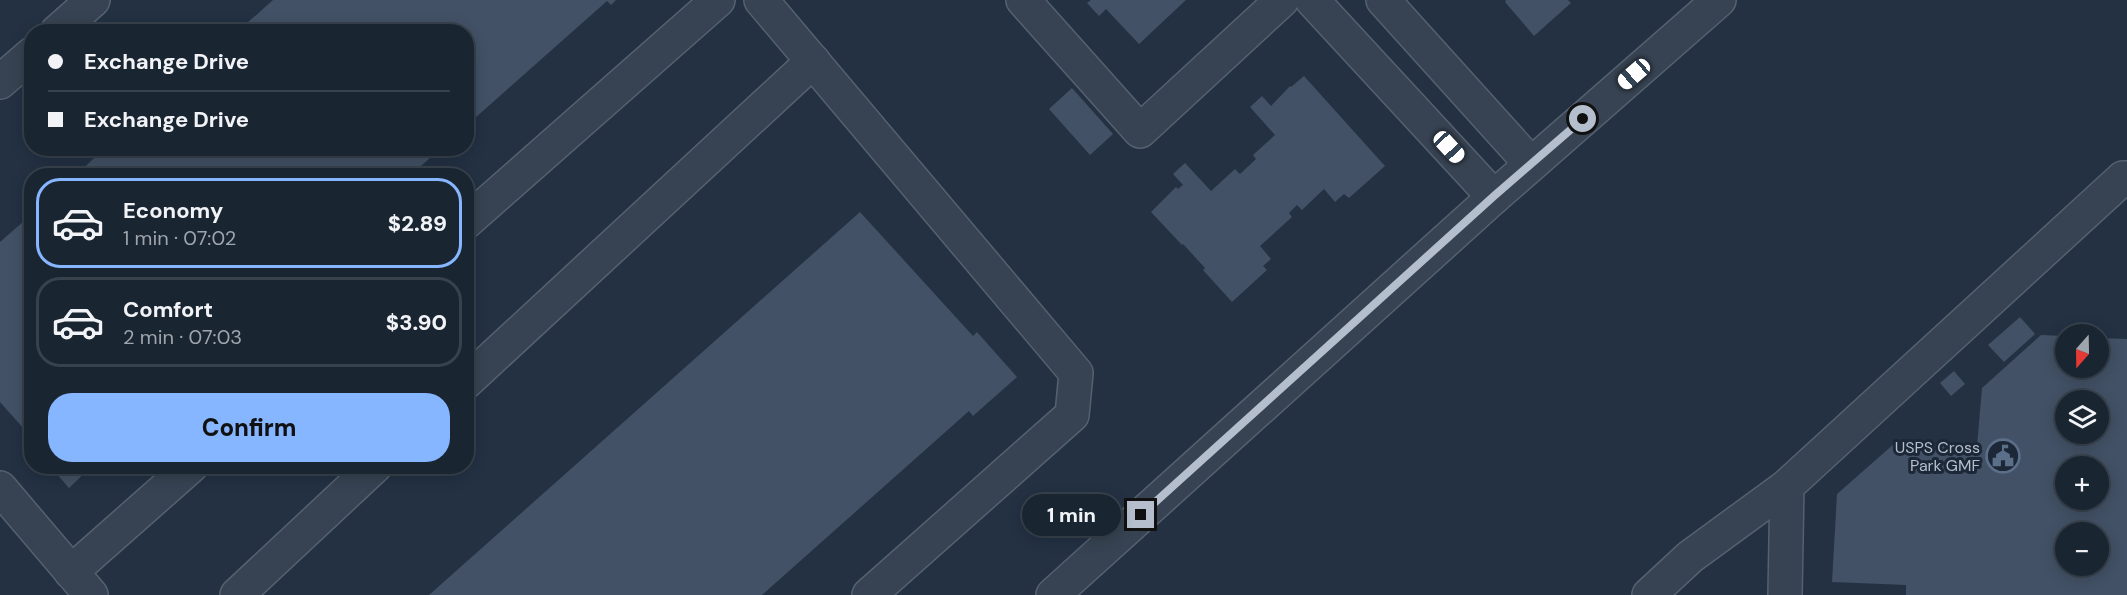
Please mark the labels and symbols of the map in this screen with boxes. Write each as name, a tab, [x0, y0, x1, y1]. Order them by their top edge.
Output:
car	[1615, 55, 1653, 93]
route start	[1569, 105, 1596, 132]
car	[1430, 128, 1468, 166]
north arrow	[2055, 324, 2109, 378]
place label: USPS Cross Park GMF	[1895, 437, 1980, 476]
public building icon: USPS Cross Park GMF	[1985, 438, 2021, 474]
callout: 1 min	[1021, 494, 1120, 536]
route end	[1127, 501, 1154, 528]

